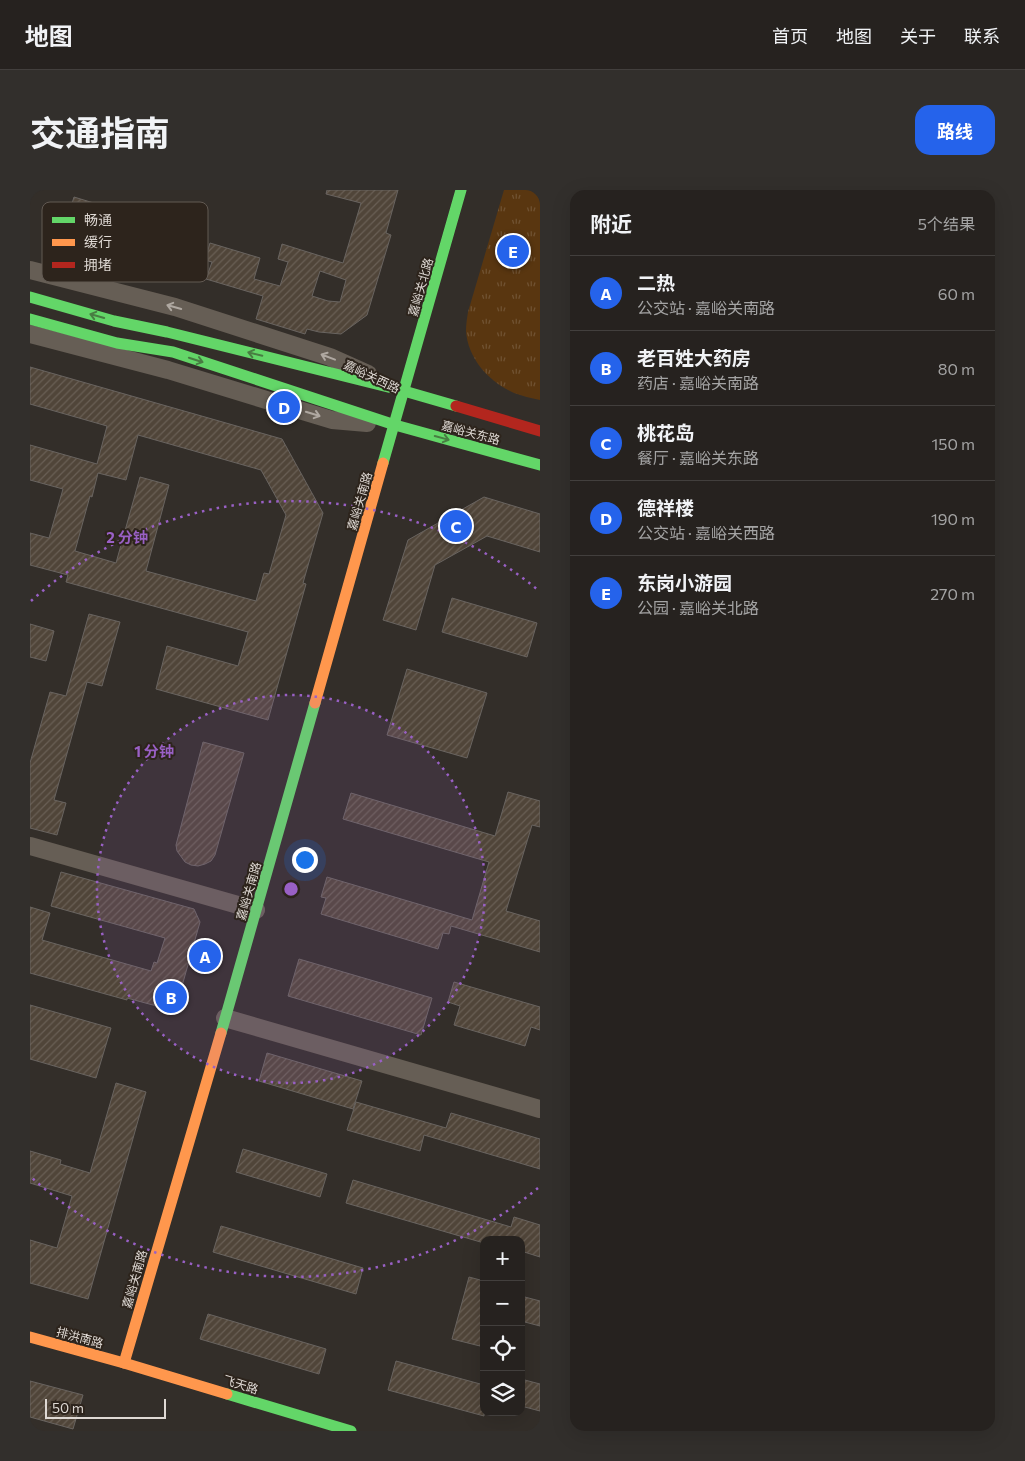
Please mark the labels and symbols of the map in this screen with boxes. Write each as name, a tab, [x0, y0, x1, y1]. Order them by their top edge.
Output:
legend	[42, 202, 208, 282]
text: 畅通	[84, 211, 112, 228]
pin: E	[497, 232, 529, 270]
text: 缓行	[84, 233, 112, 250]
text: 拥堵	[84, 256, 112, 273]
street label: 嘉峪关北路	[405, 256, 435, 318]
one-way arrow	[166, 302, 182, 312]
one-way arrow	[90, 311, 106, 321]
one-way arrow	[248, 349, 264, 358]
one-way arrow	[321, 351, 336, 360]
one-way arrow	[188, 355, 204, 365]
street label: 嘉峪关西路	[342, 357, 402, 395]
pin: D	[268, 388, 300, 426]
one-way arrow	[304, 409, 320, 419]
street label: 嘉峪关东路	[440, 417, 502, 447]
one-way arrow	[434, 434, 450, 443]
street label: 嘉峪关南路	[344, 470, 374, 532]
pin: C	[440, 507, 472, 545]
text: 2 分钟	[106, 528, 148, 546]
text: 1 分钟	[134, 742, 174, 760]
your location	[292, 847, 318, 873]
street label: 嘉峪关南路	[233, 860, 263, 922]
centre of rings	[282, 880, 300, 898]
pin: A	[189, 937, 221, 975]
pin: B	[155, 978, 187, 1016]
street label: 嘉峪关南路	[119, 1248, 149, 1310]
street label: 排洪南路	[55, 1324, 105, 1350]
street label: 飞天路	[222, 1372, 260, 1396]
scale bar	[45, 1396, 166, 1419]

